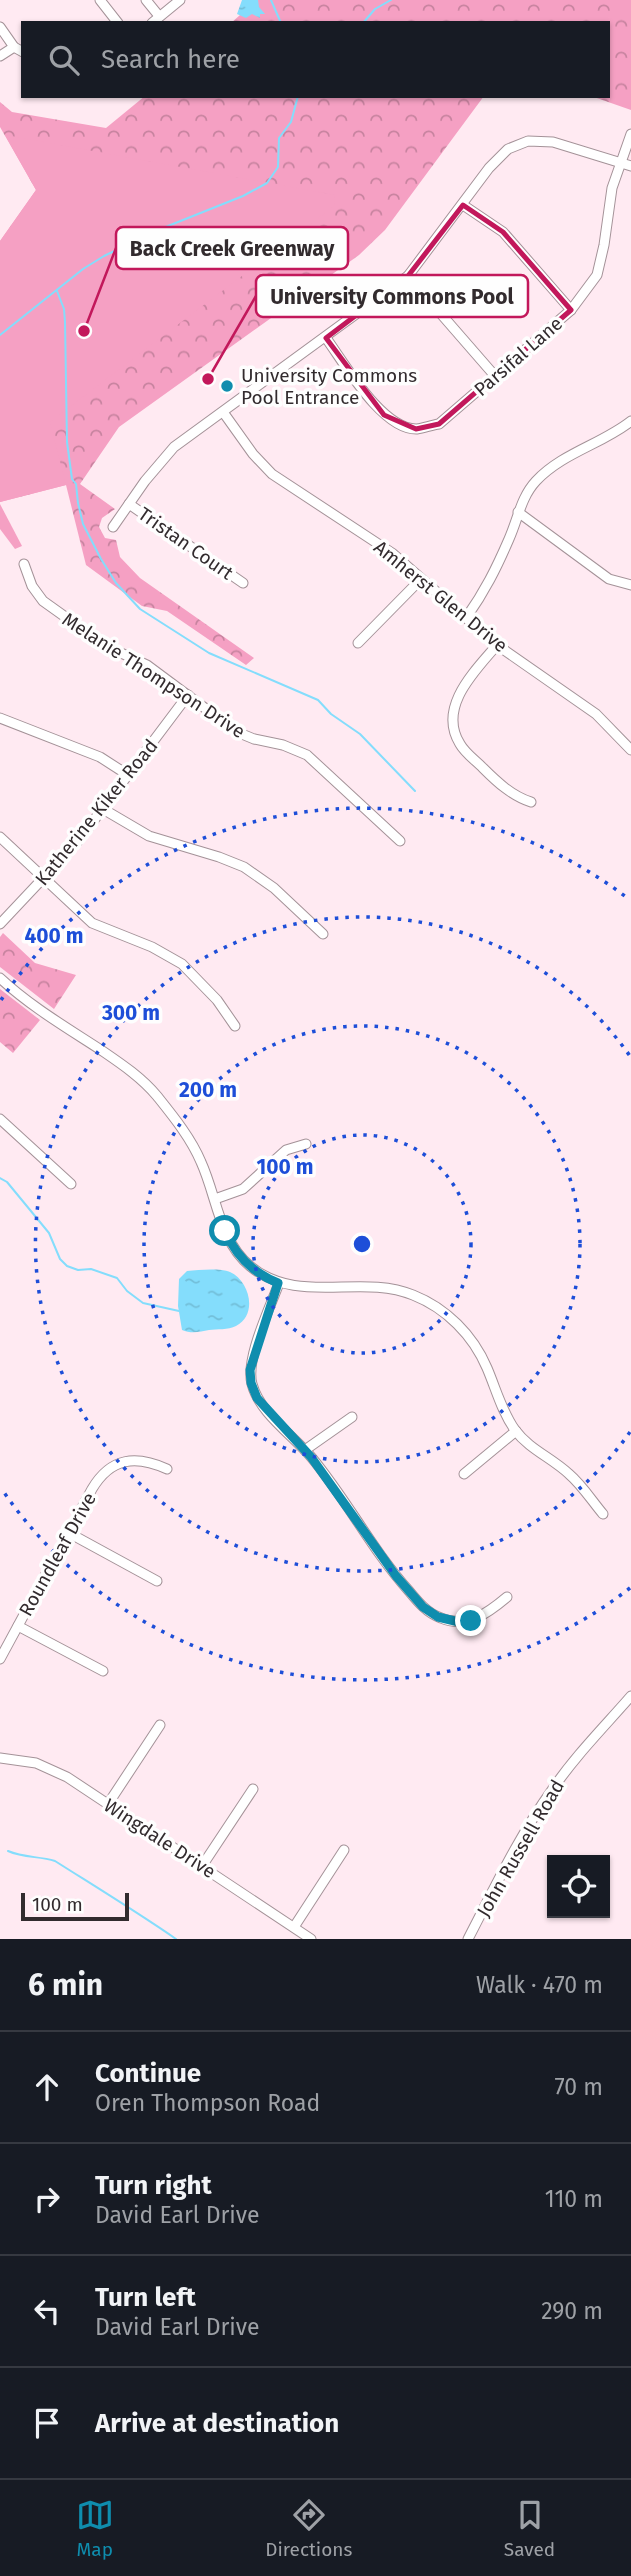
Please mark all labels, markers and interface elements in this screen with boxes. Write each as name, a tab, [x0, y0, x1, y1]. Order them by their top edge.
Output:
search box	[21, 21, 610, 98]
icon: search	[45, 41, 83, 79]
text: Search here	[101, 44, 240, 75]
callout: Back Creek Greenway	[116, 227, 348, 269]
text: Back Creek Greenway	[130, 236, 334, 262]
callout: University Commons Pool	[256, 275, 528, 317]
text: University Commons Pool	[270, 284, 515, 310]
street label: Parsifal Lane	[469, 312, 567, 401]
place label: University Commons Pool Entrance	[241, 364, 417, 409]
marker: University Commons Pool Entrance	[219, 378, 235, 394]
street label: Tristan Court	[134, 502, 238, 585]
street label: Amherst Glen Drive	[369, 536, 512, 657]
street label: Melanie Thompson Drive	[58, 608, 249, 743]
street label: Katherine Kiker Road	[30, 735, 162, 890]
text: 400 m	[24, 923, 84, 949]
text: 300 m	[101, 1000, 160, 1026]
text: 200 m	[179, 1077, 237, 1103]
text: 100 m	[256, 1154, 314, 1180]
route start	[209, 1215, 240, 1246]
centre of rings	[350, 1232, 374, 1256]
street label: Roundleaf Drive	[14, 1488, 101, 1620]
route end	[455, 1605, 486, 1636]
street label: John Russell Road	[472, 1776, 569, 1921]
street label: Wingdale Drive	[100, 1794, 220, 1883]
map controls	[547, 1855, 610, 1918]
button: locate	[547, 1855, 610, 1918]
scale bar	[21, 1890, 130, 1922]
text: 100 m	[32, 1893, 83, 1916]
text: 6 min	[28, 1967, 103, 2003]
text: Walk · 470 m	[476, 1971, 603, 1999]
text: Continue	[95, 2058, 201, 2089]
icon: ahead	[28, 2068, 66, 2106]
text: 70 m	[554, 2073, 603, 2101]
text: Oren Thompson Road	[95, 2089, 320, 2117]
text: Turn right	[95, 2170, 212, 2201]
icon: right	[28, 2180, 66, 2218]
text: 110 m	[545, 2185, 603, 2213]
text: David Earl Drive	[95, 2201, 260, 2229]
text: Turn left	[95, 2282, 196, 2313]
icon: left	[28, 2292, 66, 2330]
text: 290 m	[541, 2297, 603, 2325]
text: David Earl Drive	[95, 2313, 260, 2341]
icon: arrive	[28, 2404, 66, 2442]
text: Arrive at destination	[95, 2408, 339, 2439]
tab: Map	[76, 2496, 114, 2561]
tab: Directions	[265, 2496, 352, 2561]
tab: Saved	[504, 2496, 555, 2561]

